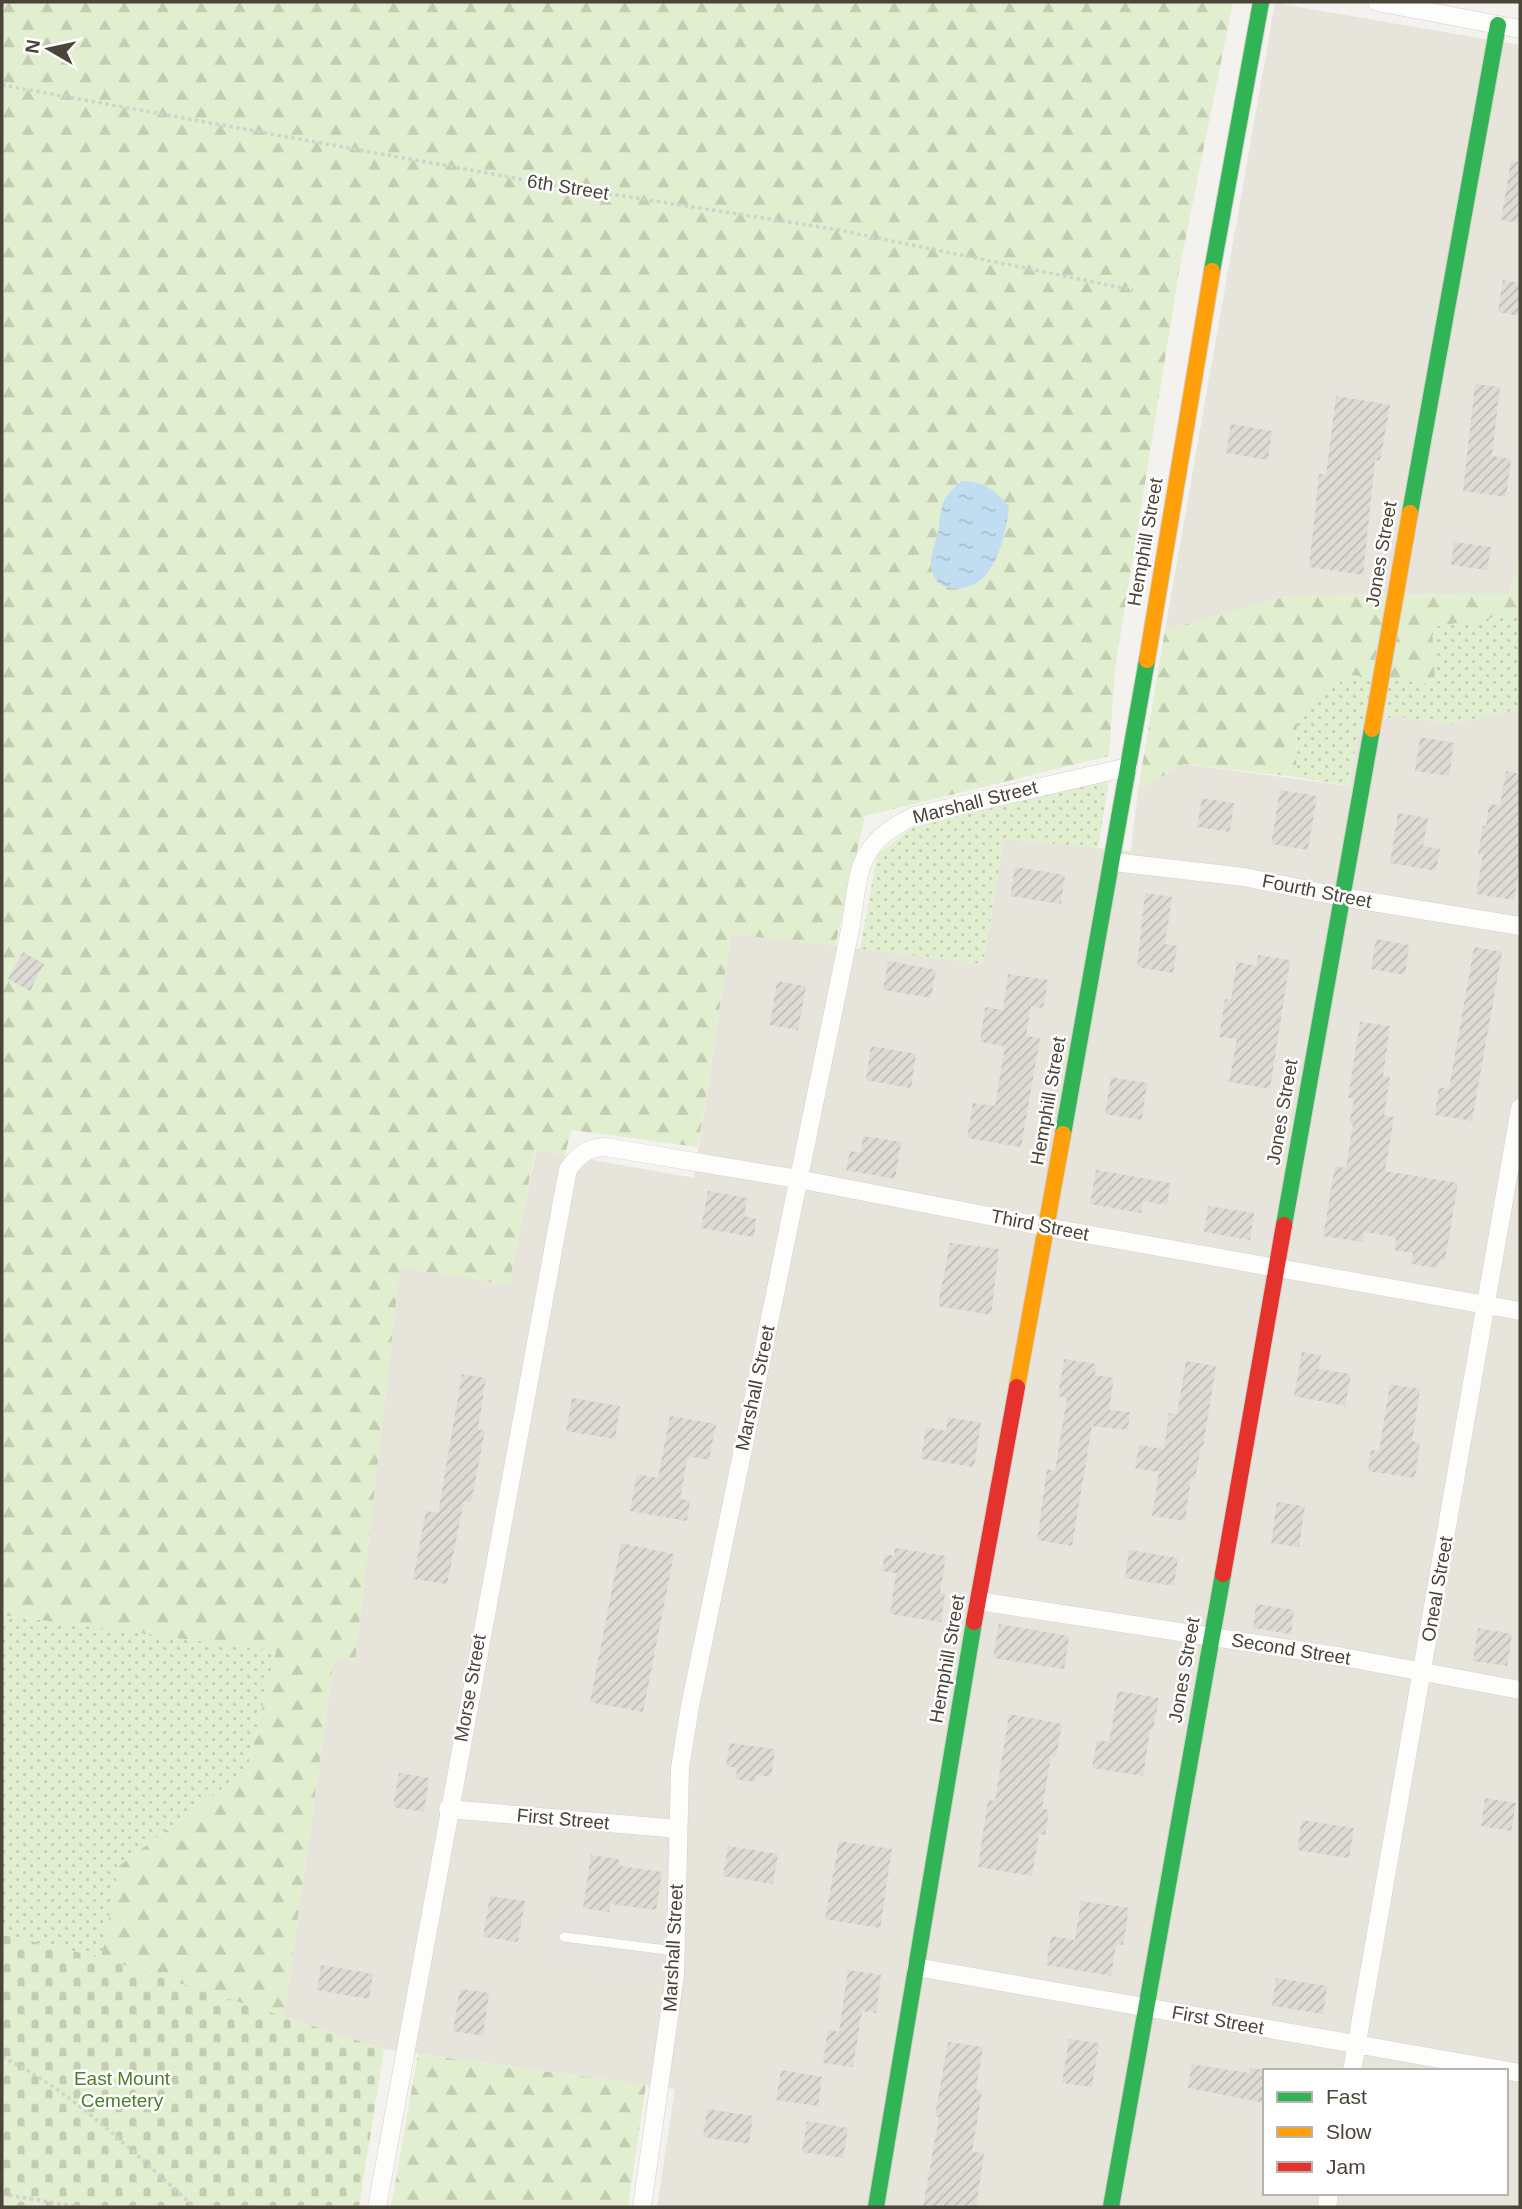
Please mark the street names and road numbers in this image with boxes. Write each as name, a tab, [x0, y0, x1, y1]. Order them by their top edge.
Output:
street label: 6th Street	[526, 170, 611, 204]
street label: Hemphill Street	[1123, 476, 1167, 608]
street label: Jones Street	[1361, 499, 1401, 608]
street label: Marshall Street	[910, 776, 1040, 828]
street label: Fourth Street	[1261, 870, 1374, 912]
street label: Hemphill Street	[1026, 1035, 1070, 1167]
street label: Jones Street	[1262, 1057, 1302, 1166]
street label: Third Street	[989, 1205, 1091, 1245]
street label: Marshall Street	[731, 1323, 779, 1453]
street label: Oneal Street	[1417, 1534, 1457, 1643]
street label: Hemphill Street	[925, 1593, 969, 1725]
street label: Jones Street	[1164, 1615, 1204, 1724]
street label: Second Street	[1230, 1629, 1353, 1669]
street label: Morse Street	[450, 1632, 490, 1743]
street label: First Street	[516, 1804, 611, 1834]
street label: Marshall Street	[659, 1883, 687, 2012]
street label: First Street	[1170, 2002, 1266, 2039]

